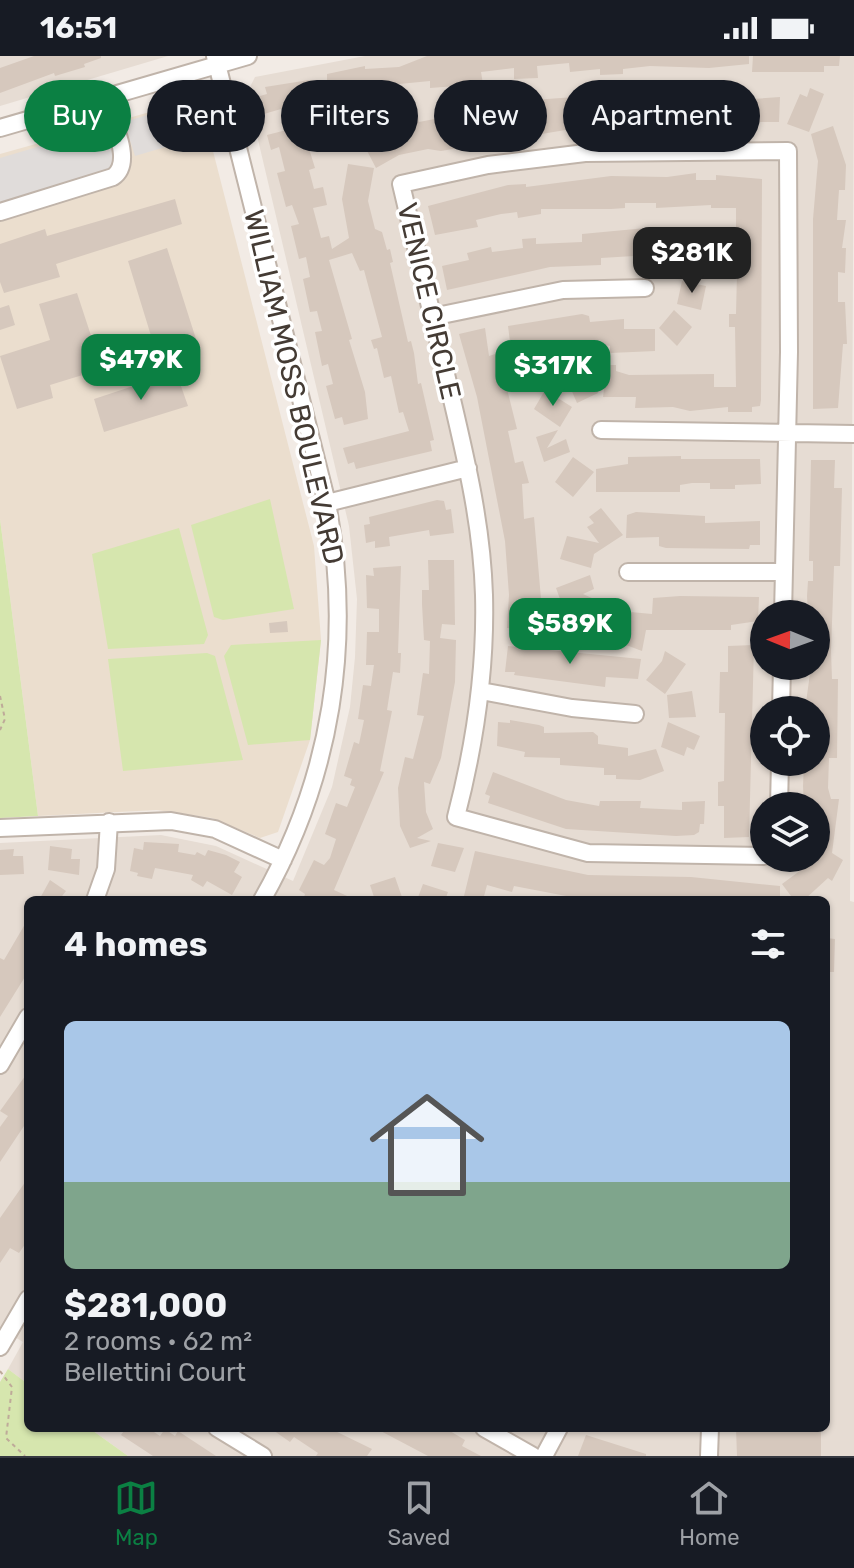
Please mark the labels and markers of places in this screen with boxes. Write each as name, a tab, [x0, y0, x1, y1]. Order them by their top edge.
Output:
pin: $281K	[636, 227, 748, 295]
pin: $479K	[85, 334, 197, 402]
pin: $317K	[497, 340, 609, 408]
pin: $589K	[514, 598, 626, 666]

